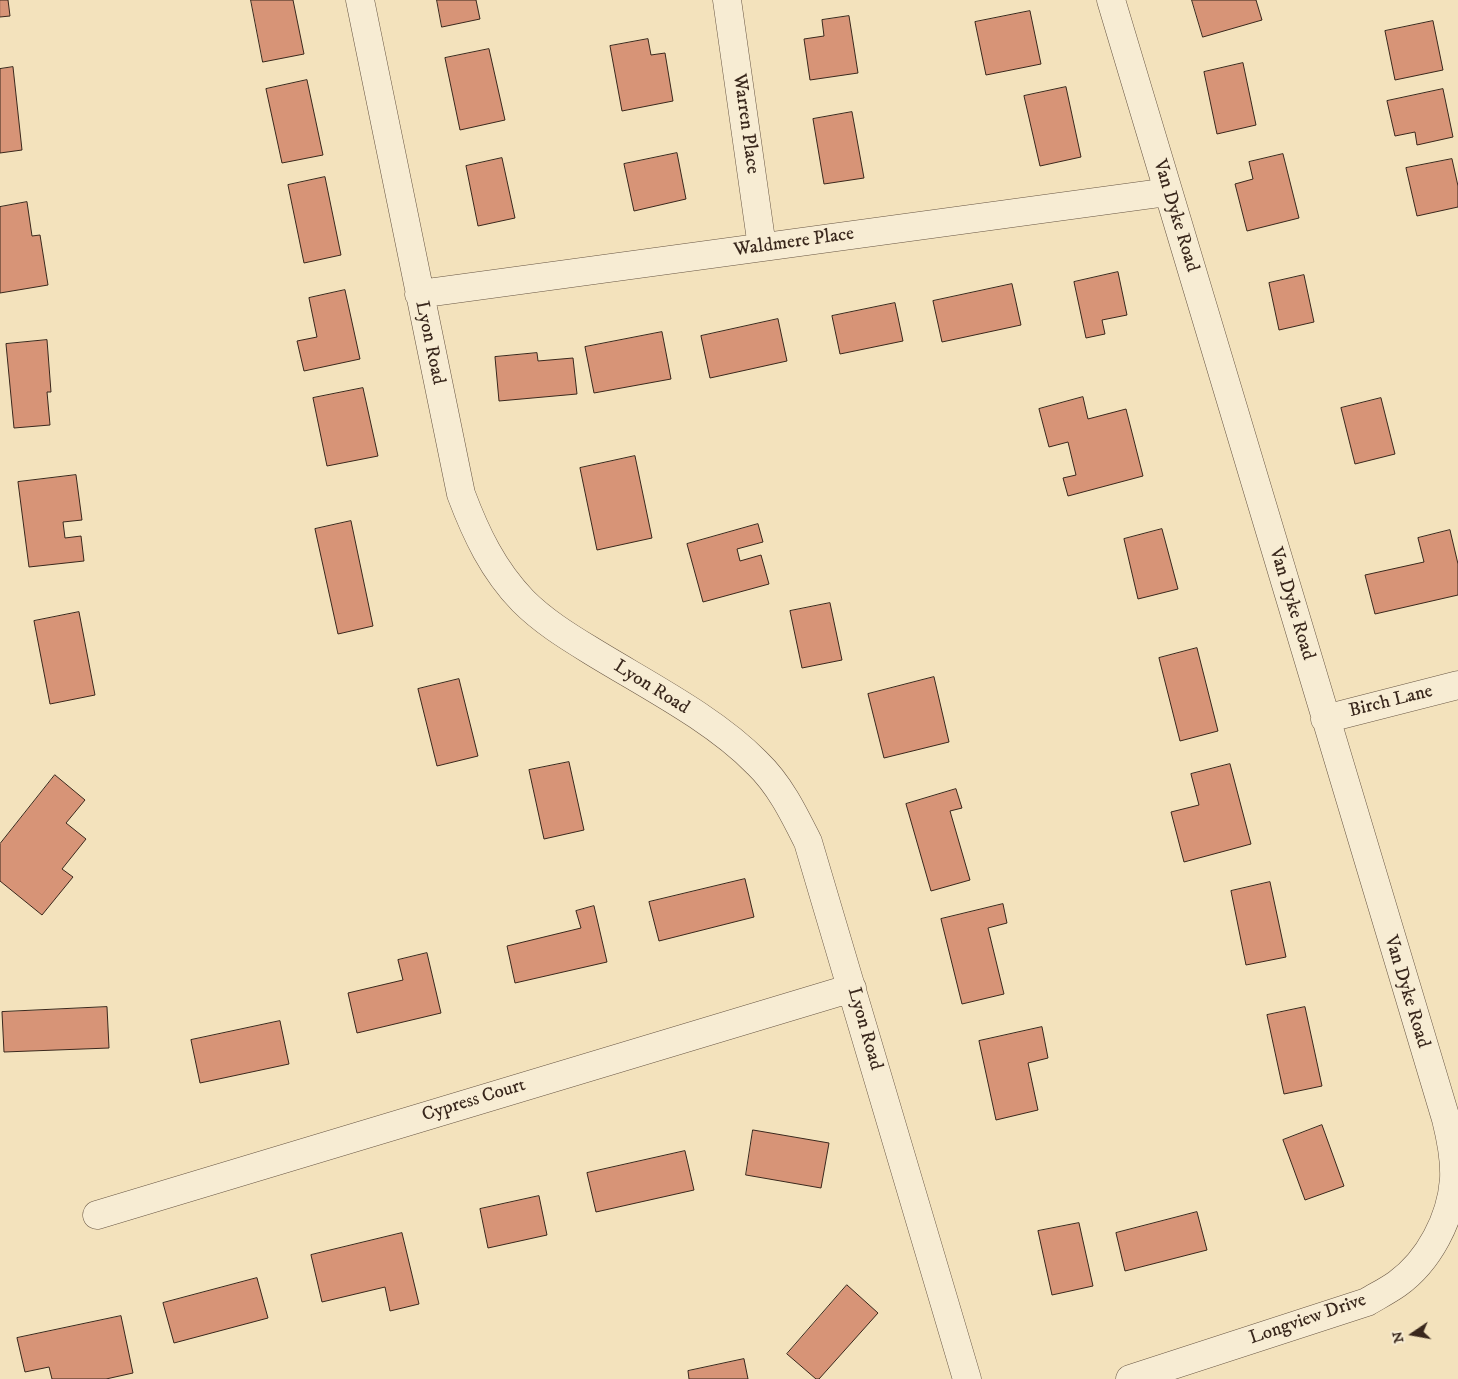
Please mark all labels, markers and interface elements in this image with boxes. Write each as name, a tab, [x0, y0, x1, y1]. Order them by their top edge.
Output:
street label: Warren Place	[727, 72, 763, 176]
street label: Van Dyke Road	[1147, 157, 1203, 275]
street label: Waldmere Place	[732, 223, 856, 263]
street label: Lyon Road	[409, 299, 449, 387]
street label: Van Dyke Road	[1263, 545, 1319, 663]
street label: Lyon Road	[609, 656, 693, 720]
street label: Birch Lane	[1347, 681, 1435, 723]
street label: Van Dyke Road	[1378, 933, 1434, 1051]
street label: Lyon Road	[841, 985, 887, 1073]
street label: Cypress Court	[420, 1074, 528, 1128]
street label: Longview Drive	[1247, 1289, 1369, 1351]
north arrow	[1388, 1309, 1438, 1359]
text: N	[1388, 1330, 1408, 1345]

